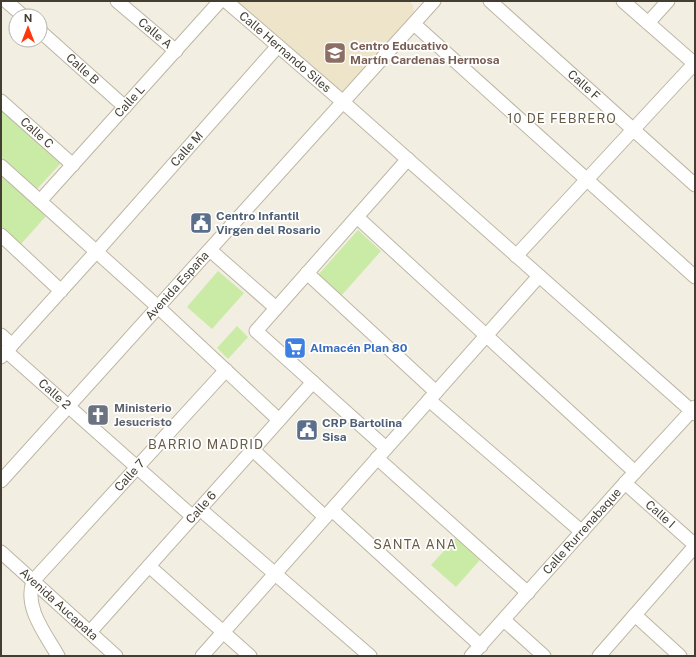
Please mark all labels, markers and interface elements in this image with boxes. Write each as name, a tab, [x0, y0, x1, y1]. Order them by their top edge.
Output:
north arrow	[8, 8, 48, 48]
street label: Calle Hernando Siles	[236, 9, 334, 95]
text: N	[24, 12, 32, 24]
street label: Calle A	[135, 15, 175, 52]
place label: Centro Educativo Martín Cardenas Hermosa	[350, 39, 500, 67]
school or university icon: Centro Educativo Martín Cardenas Hermosa	[322, 40, 348, 66]
street label: Calle B	[63, 51, 102, 87]
street label: Calle F	[565, 67, 603, 103]
street label: Calle L	[112, 82, 148, 120]
district label: 10 DE FEBRERO	[507, 111, 617, 126]
street label: Calle C	[17, 115, 56, 151]
street label: Calle M	[168, 129, 206, 169]
place label: Centro Infantil Virgen del Rosario	[216, 209, 321, 237]
public building icon: Centro Infantil Virgen del Rosario	[188, 210, 214, 236]
street label: Avenida España	[143, 248, 212, 323]
supermarket icon: Almacén Plan 80	[282, 335, 308, 361]
place label: Almacén Plan 80	[310, 341, 408, 355]
street label: Calle 2	[36, 376, 74, 412]
place label: Ministerio Jesucristo	[114, 401, 172, 429]
church icon: Ministerio Jesucristo	[85, 402, 111, 428]
place label: CRP Bartolina Sisa	[322, 416, 402, 444]
public building icon: CRP Bartolina Sisa	[294, 417, 320, 443]
district label: BARRIO MADRID	[148, 437, 264, 452]
street label: Calle 7	[112, 456, 148, 494]
street label: Calle Rurrenabaque	[540, 485, 624, 577]
street label: Calle 6	[183, 488, 219, 527]
street label: Calle I	[643, 497, 678, 531]
district label: SANTA ANA	[373, 537, 457, 552]
street label: Avenida Aucapata	[17, 565, 101, 643]

